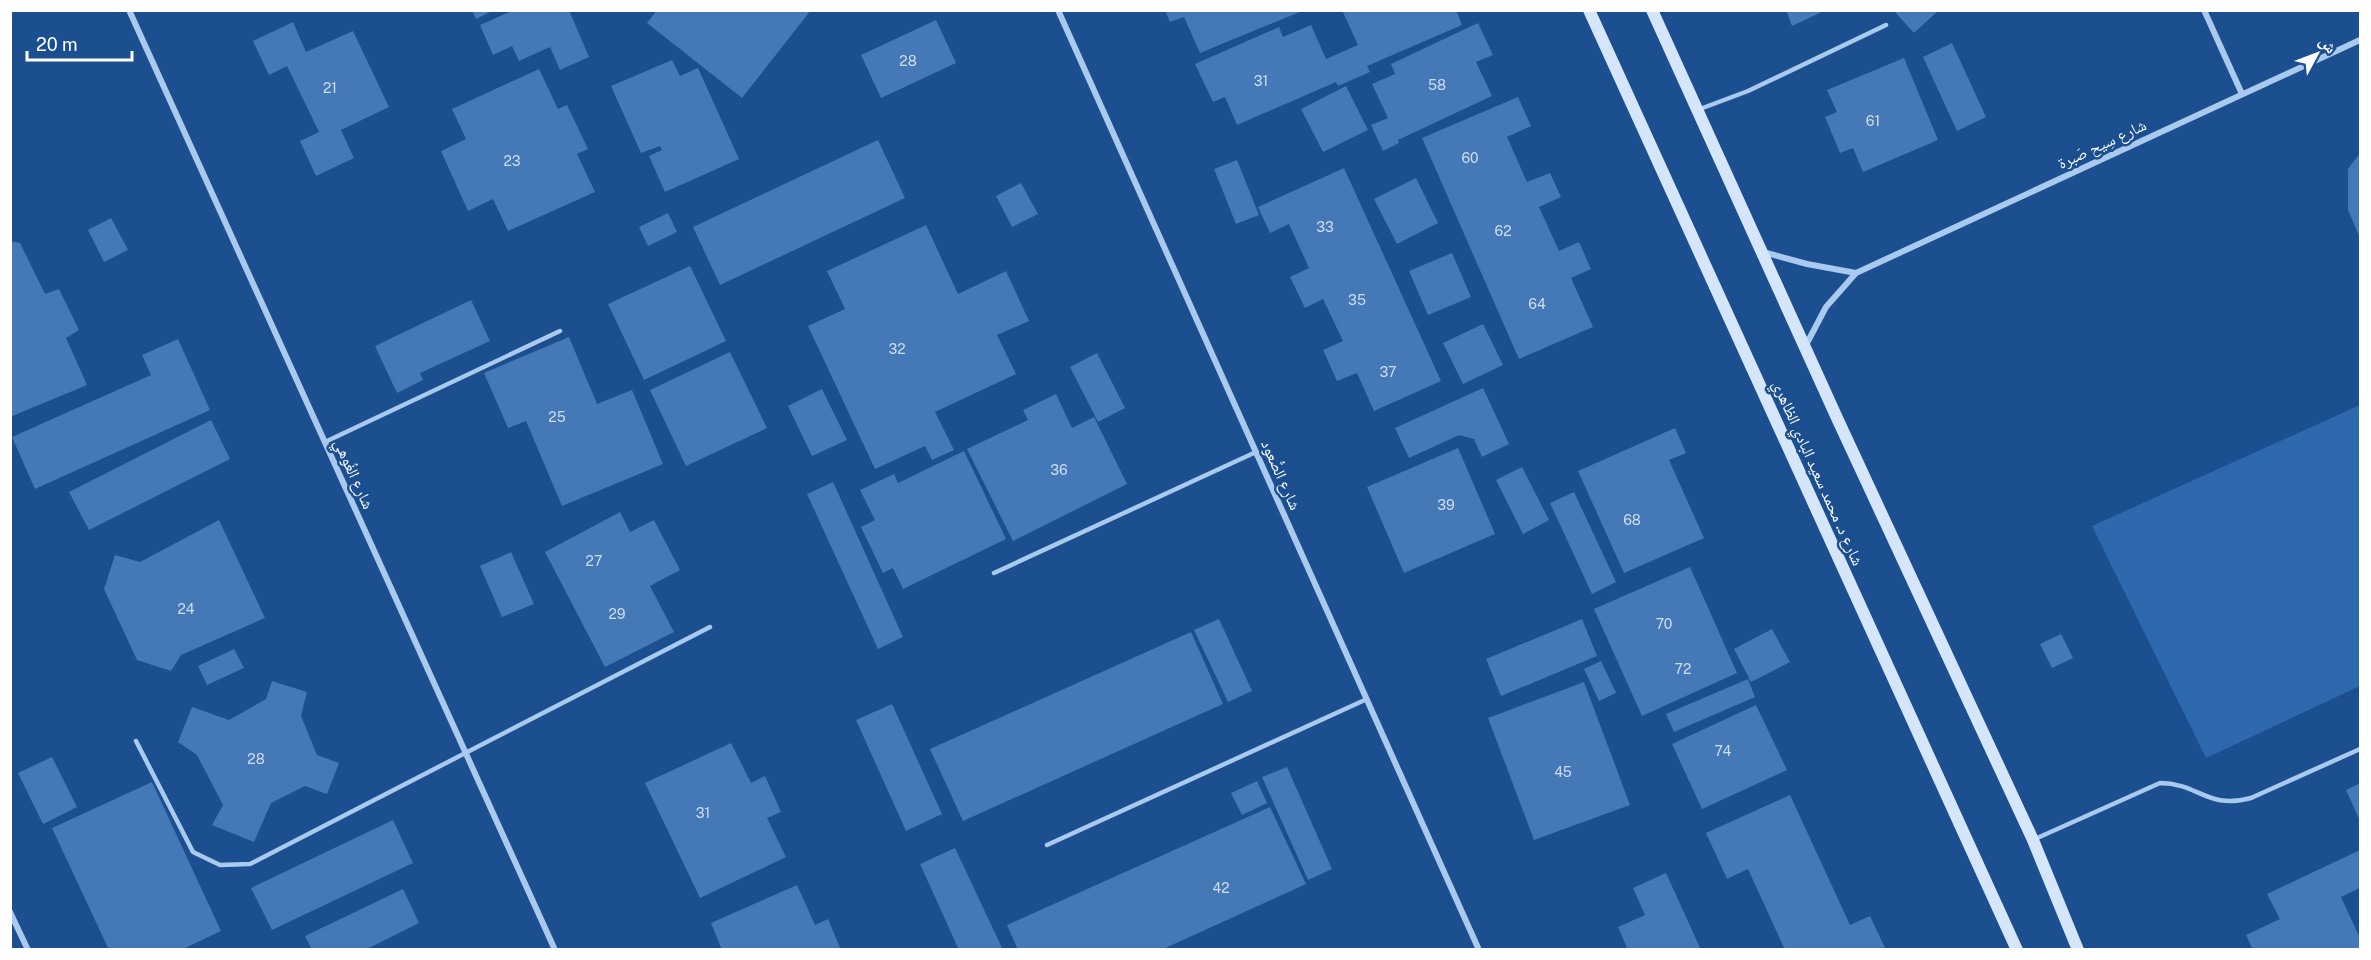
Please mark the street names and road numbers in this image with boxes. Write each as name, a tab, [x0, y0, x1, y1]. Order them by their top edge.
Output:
street label: شارع سِيح صَبرة	[2055, 115, 2150, 174]
street label: شارع د. محمد سعيد البادي الظاهري	[1766, 377, 1868, 570]
street label: شارع الغُوهي	[327, 436, 378, 513]
street label: شارع الصُّعود	[1256, 437, 1305, 513]

